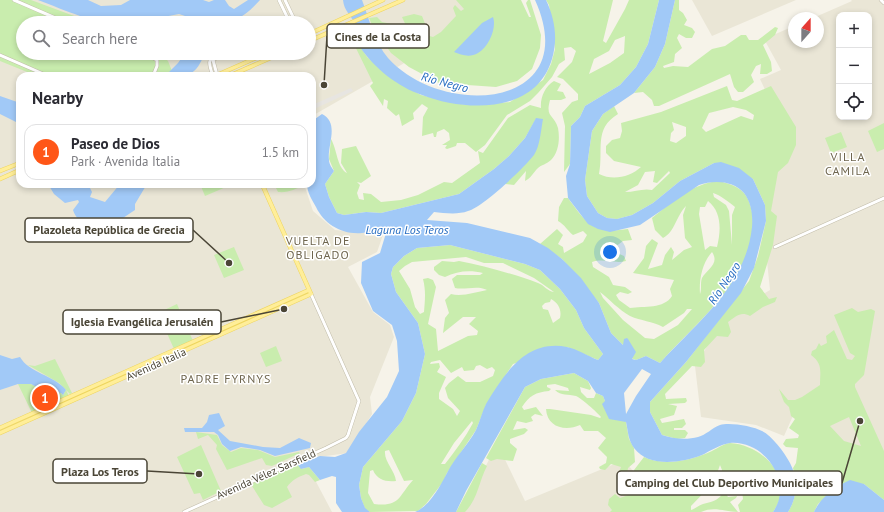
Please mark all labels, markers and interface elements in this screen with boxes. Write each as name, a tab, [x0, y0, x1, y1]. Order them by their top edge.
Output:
north arrow	[788, 12, 824, 48]
map controls	[836, 12, 872, 120]
button: +	[836, 12, 872, 48]
search box	[16, 16, 316, 60]
callout: Cines de la Costa	[327, 24, 429, 48]
icon: search	[30, 27, 52, 49]
text: Search here	[62, 29, 138, 48]
text: Cines de la Costa	[335, 29, 421, 44]
button: −	[836, 48, 872, 84]
water label: Río Negro	[420, 69, 470, 95]
button: locate	[836, 84, 872, 120]
text: Nearby	[32, 87, 83, 109]
text: Paseo de Dios	[71, 134, 160, 153]
text: 1	[42, 144, 50, 161]
text: 1.5 km	[262, 144, 299, 161]
district label: VILLA CAMILA	[825, 149, 871, 178]
text: Park · Avenida Italia	[71, 153, 180, 170]
callout: Plazoleta República de Grecia	[25, 218, 193, 242]
text: Plazoleta República de Grecia	[33, 222, 185, 237]
water label: Laguna Los Teros	[365, 222, 449, 237]
district label: VUELTA DE OBLIGADO	[285, 233, 350, 262]
your location	[600, 242, 620, 262]
water label: Río Negro	[704, 259, 744, 307]
callout: Iglesia Evangélica Jerusalén	[63, 310, 221, 334]
text: Iglesia Evangélica Jerusalén	[71, 314, 213, 329]
street label: Avenida Italia	[124, 345, 188, 383]
district label: PADRE FYRNYS	[181, 371, 271, 386]
pin: 1	[32, 383, 58, 413]
street label: Avenida Vélez Sarsfield	[214, 446, 318, 502]
callout: Plaza Los Teros	[53, 459, 147, 483]
text: Plaza Los Teros	[61, 464, 139, 479]
callout: Camping del Club Deportivo Municipales	[617, 471, 842, 495]
text: Camping del Club Deportivo Municipales	[625, 475, 833, 490]

